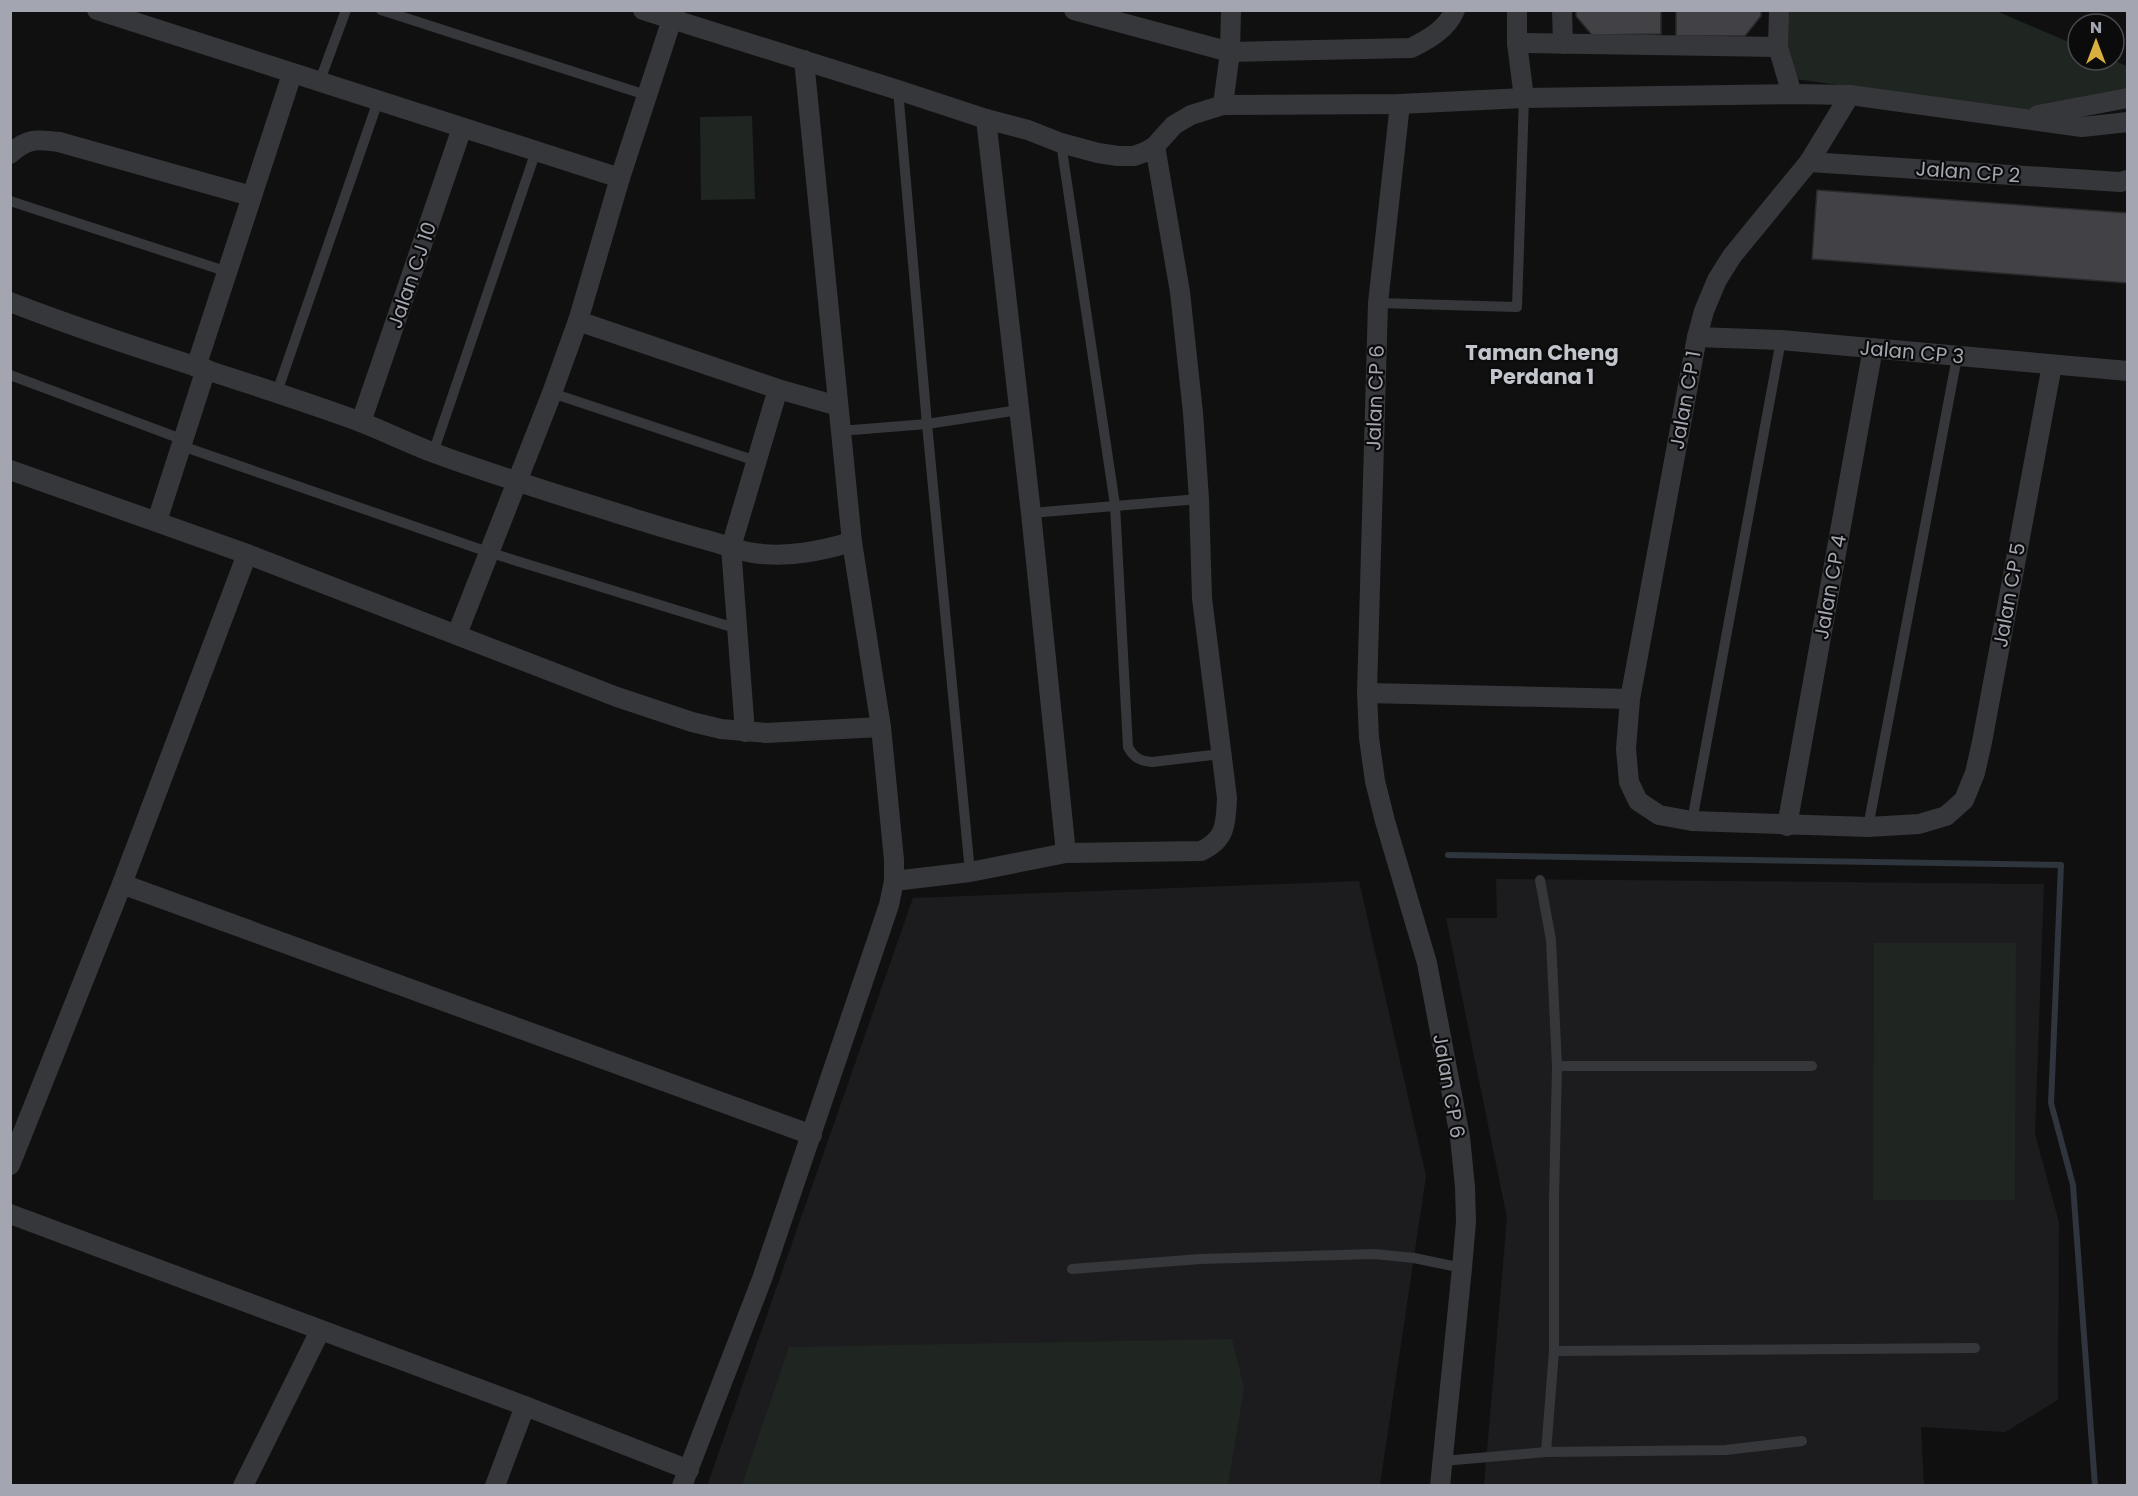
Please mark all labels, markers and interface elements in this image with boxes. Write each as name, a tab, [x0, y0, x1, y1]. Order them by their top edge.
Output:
north arrow	[2066, 12, 2126, 72]
text: N	[2090, 16, 2102, 39]
street label: Jalan CP 2	[1915, 154, 2021, 190]
street label: Jalan CJ 10	[381, 218, 443, 332]
street label: Jalan CP 3	[1859, 333, 1965, 371]
district label: Taman Cheng Perdana 1	[1465, 338, 1619, 391]
street label: Jalan CP 6	[1359, 345, 1391, 451]
street label: Jalan CP 1	[1663, 349, 1707, 451]
street label: Jalan CP 4	[1807, 533, 1853, 641]
street label: Jalan CP 5	[1986, 541, 2032, 649]
street label: Jalan CP 6	[1426, 1031, 1472, 1141]

